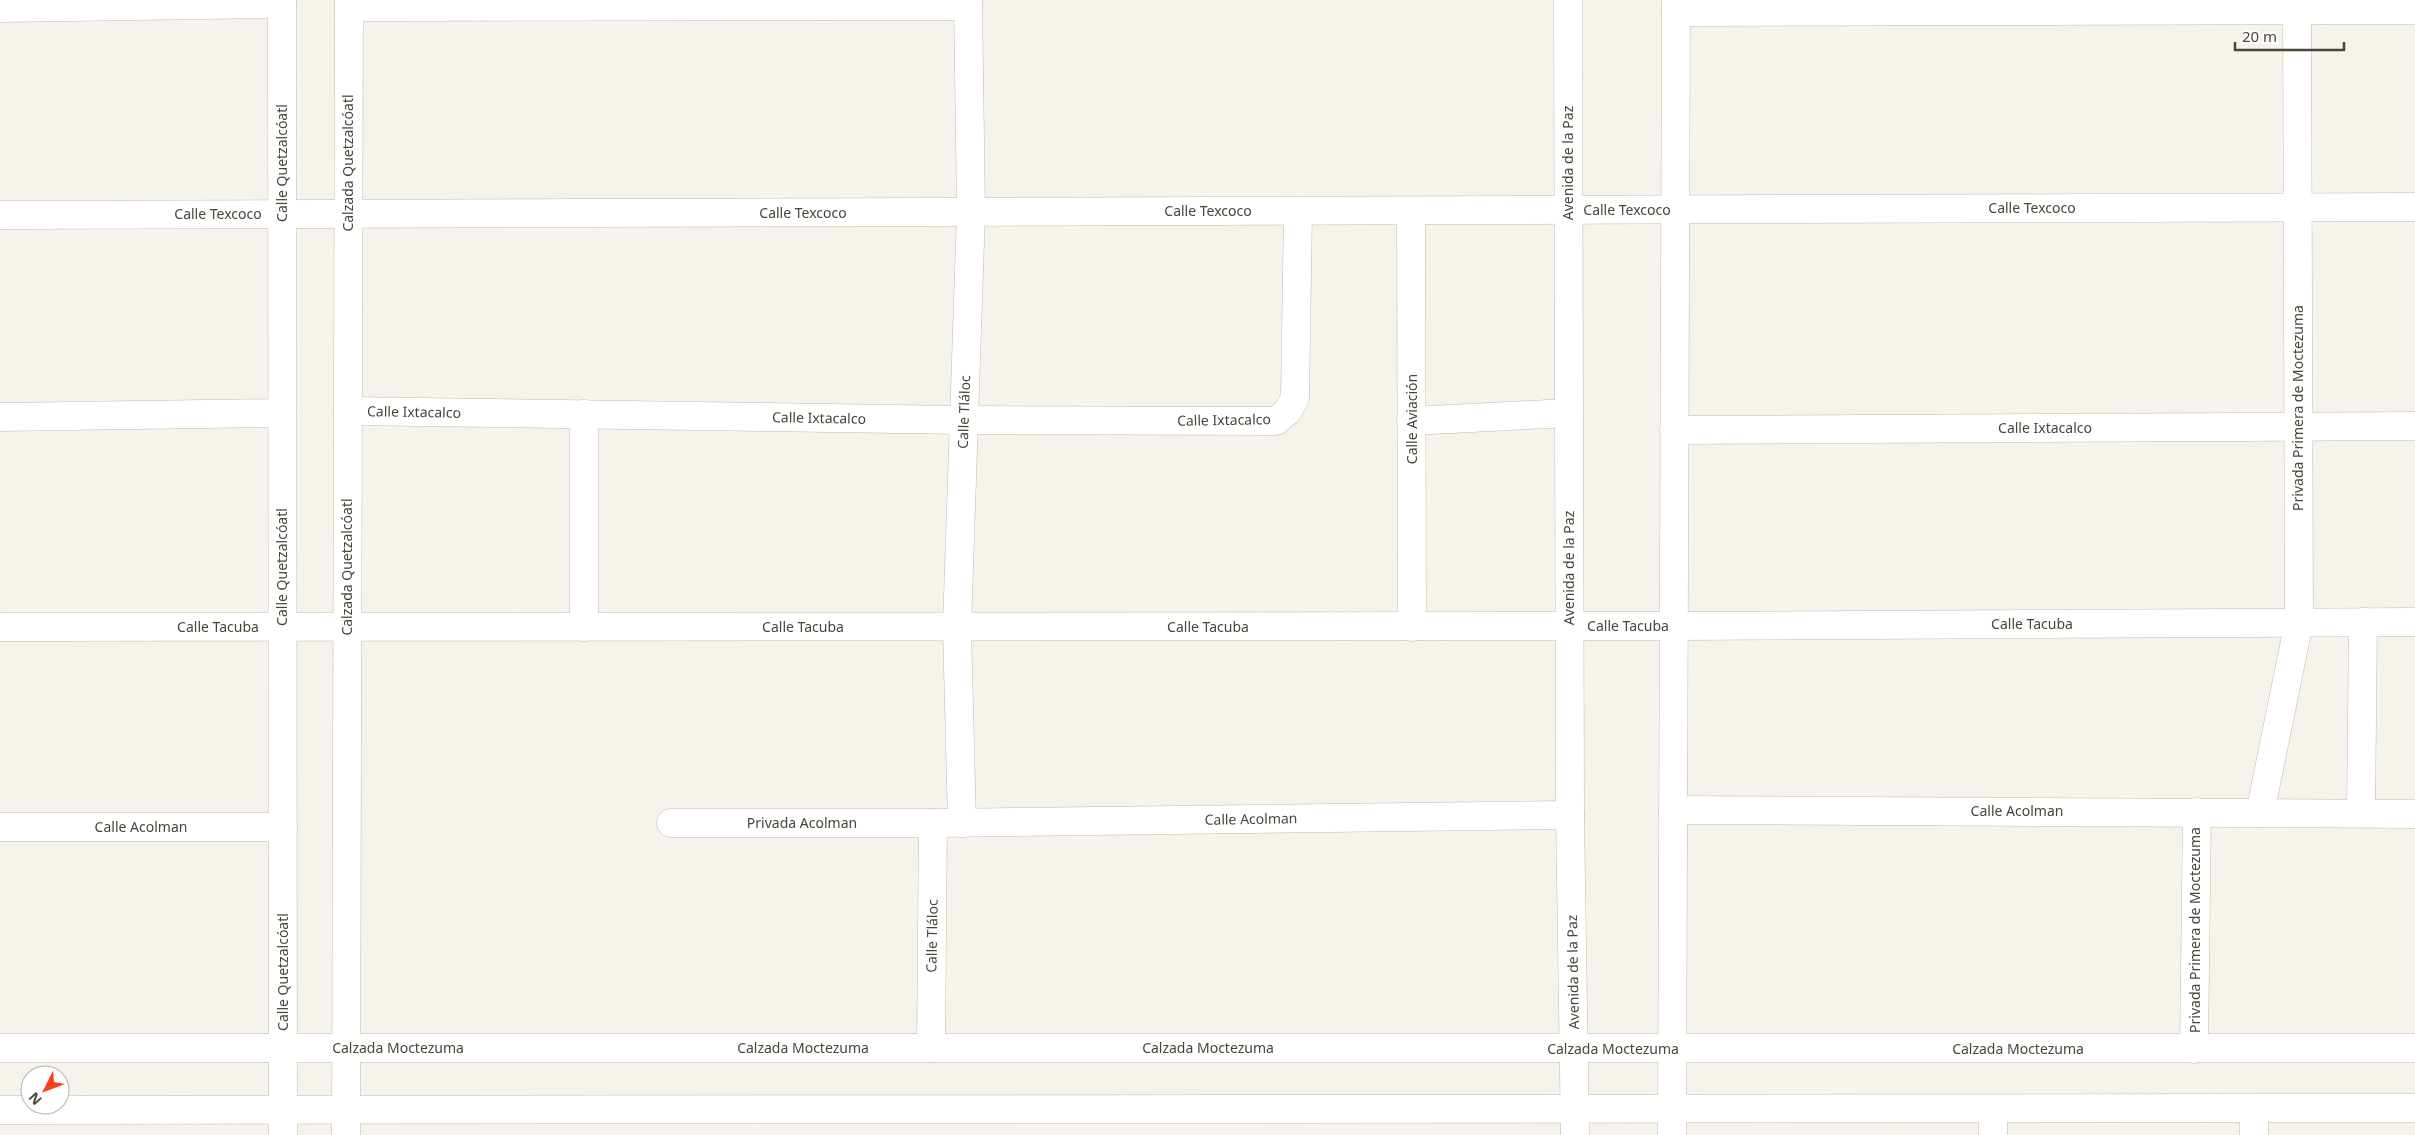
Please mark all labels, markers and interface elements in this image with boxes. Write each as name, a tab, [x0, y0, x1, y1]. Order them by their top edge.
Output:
scale bar	[2235, 20, 2344, 52]
text: 20 m	[2242, 26, 2277, 46]
street label: Calzada Quetzalcóatl	[338, 94, 357, 232]
street label: Calle Quetzalcóatl	[272, 104, 291, 222]
street label: Avenida de la Paz	[1558, 105, 1577, 220]
street label: Calle Texcoco	[1988, 198, 2076, 217]
street label: Calle Texcoco	[1583, 200, 1671, 219]
street label: Calle Texcoco	[1164, 201, 1252, 220]
street label: Calle Texcoco	[759, 203, 847, 222]
street label: Calle Texcoco	[174, 204, 262, 223]
street label: Privada Primera de Moctezuma	[2288, 305, 2307, 511]
street label: Calle Aviación	[1402, 374, 1421, 464]
street label: Calle Tláloc	[953, 375, 974, 449]
street label: Calle Ixtacalco	[367, 401, 461, 422]
street label: Calle Ixtacalco	[772, 407, 866, 428]
street label: Calle Ixtacalco	[1177, 409, 1271, 430]
street label: Calle Ixtacalco	[1998, 418, 2092, 437]
street label: Calzada Quetzalcóatl	[337, 498, 356, 636]
street label: Calle Quetzalcóatl	[272, 508, 291, 626]
street label: Avenida de la Paz	[1559, 510, 1578, 625]
street label: Calle Tacuba	[1991, 614, 2073, 633]
street label: Calle Tacuba	[1587, 616, 1669, 635]
street label: Calle Tacuba	[177, 617, 259, 636]
street label: Calle Tacuba	[762, 617, 844, 636]
street label: Calle Tacuba	[1167, 617, 1249, 636]
street label: Calle Acolman	[1971, 801, 2063, 820]
street label: Calle Acolman	[1204, 808, 1298, 829]
street label: Privada Acolman	[747, 813, 857, 832]
street label: Calle Acolman	[95, 817, 187, 836]
street label: Privada Primera de Moctezuma	[2185, 827, 2204, 1033]
street label: Calle Tláloc	[921, 899, 942, 973]
street label: Calle Quetzalcóatl	[273, 913, 292, 1031]
street label: Avenida de la Paz	[1562, 914, 1583, 1029]
street label: Calzada Moctezuma	[332, 1038, 464, 1057]
street label: Calzada Moctezuma	[737, 1038, 869, 1057]
street label: Calzada Moctezuma	[1142, 1038, 1274, 1057]
street label: Calzada Moctezuma	[1547, 1039, 1679, 1058]
street label: Calzada Moctezuma	[1952, 1039, 2084, 1058]
north arrow	[20, 1065, 70, 1115]
text: N	[24, 1088, 46, 1110]

